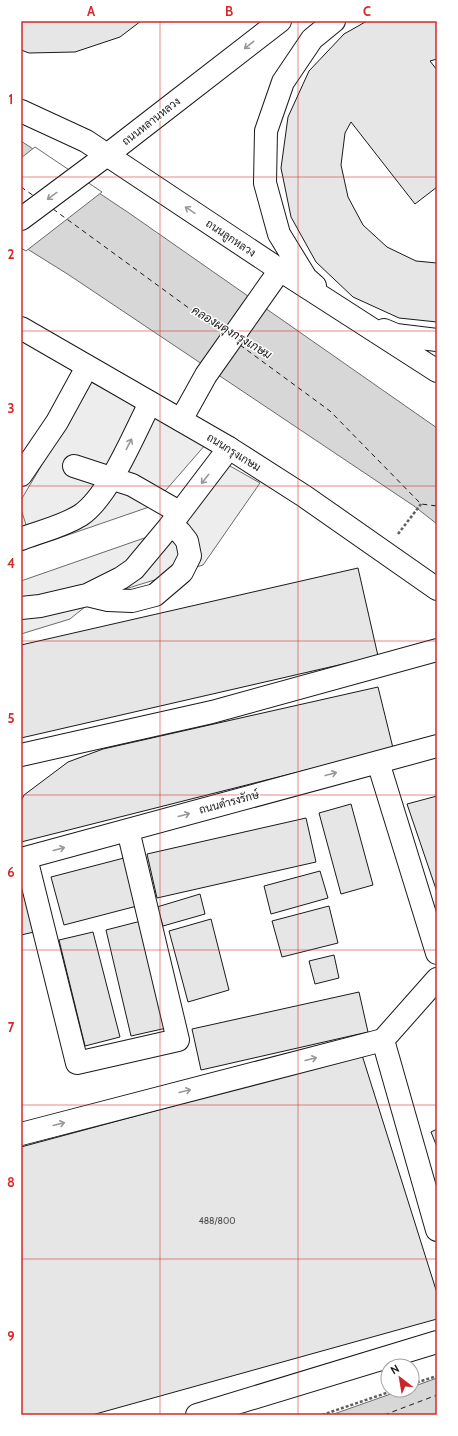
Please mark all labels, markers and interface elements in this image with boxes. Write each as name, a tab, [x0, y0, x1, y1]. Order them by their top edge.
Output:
text: A	[87, 3, 96, 19]
text: B	[225, 3, 233, 19]
text: C	[363, 3, 371, 19]
one-way arrow	[243, 41, 254, 49]
text: 1	[9, 91, 13, 107]
street label: ถนนหลานหลวง	[119, 94, 183, 148]
one-way arrow	[46, 192, 57, 201]
one-way arrow	[184, 206, 195, 214]
street label: ถนนลูกหลวง	[203, 216, 259, 261]
text: 2	[8, 246, 15, 262]
water label: คลองผดุงกรุงเกษม	[188, 302, 275, 364]
text: 3	[7, 400, 15, 416]
street label: ถนนกรุงเกษม	[203, 430, 264, 476]
one-way arrow	[126, 438, 133, 450]
one-way arrow	[201, 473, 209, 484]
text: 4	[7, 555, 15, 571]
text: 5	[8, 710, 15, 726]
one-way arrow	[324, 770, 337, 778]
street label: ถนนดำรงรักษ์	[197, 786, 261, 817]
one-way arrow	[177, 810, 190, 818]
one-way arrow	[52, 845, 65, 852]
text: 6	[7, 864, 15, 880]
text: 7	[8, 1019, 15, 1035]
one-way arrow	[304, 1055, 317, 1062]
one-way arrow	[178, 1087, 191, 1095]
one-way arrow	[52, 1120, 65, 1127]
text: 8	[7, 1174, 15, 1190]
house number: 488/800	[198, 1215, 236, 1226]
text: 9	[7, 1328, 15, 1344]
north arrow	[380, 1358, 420, 1398]
text: N	[388, 1361, 402, 1377]

